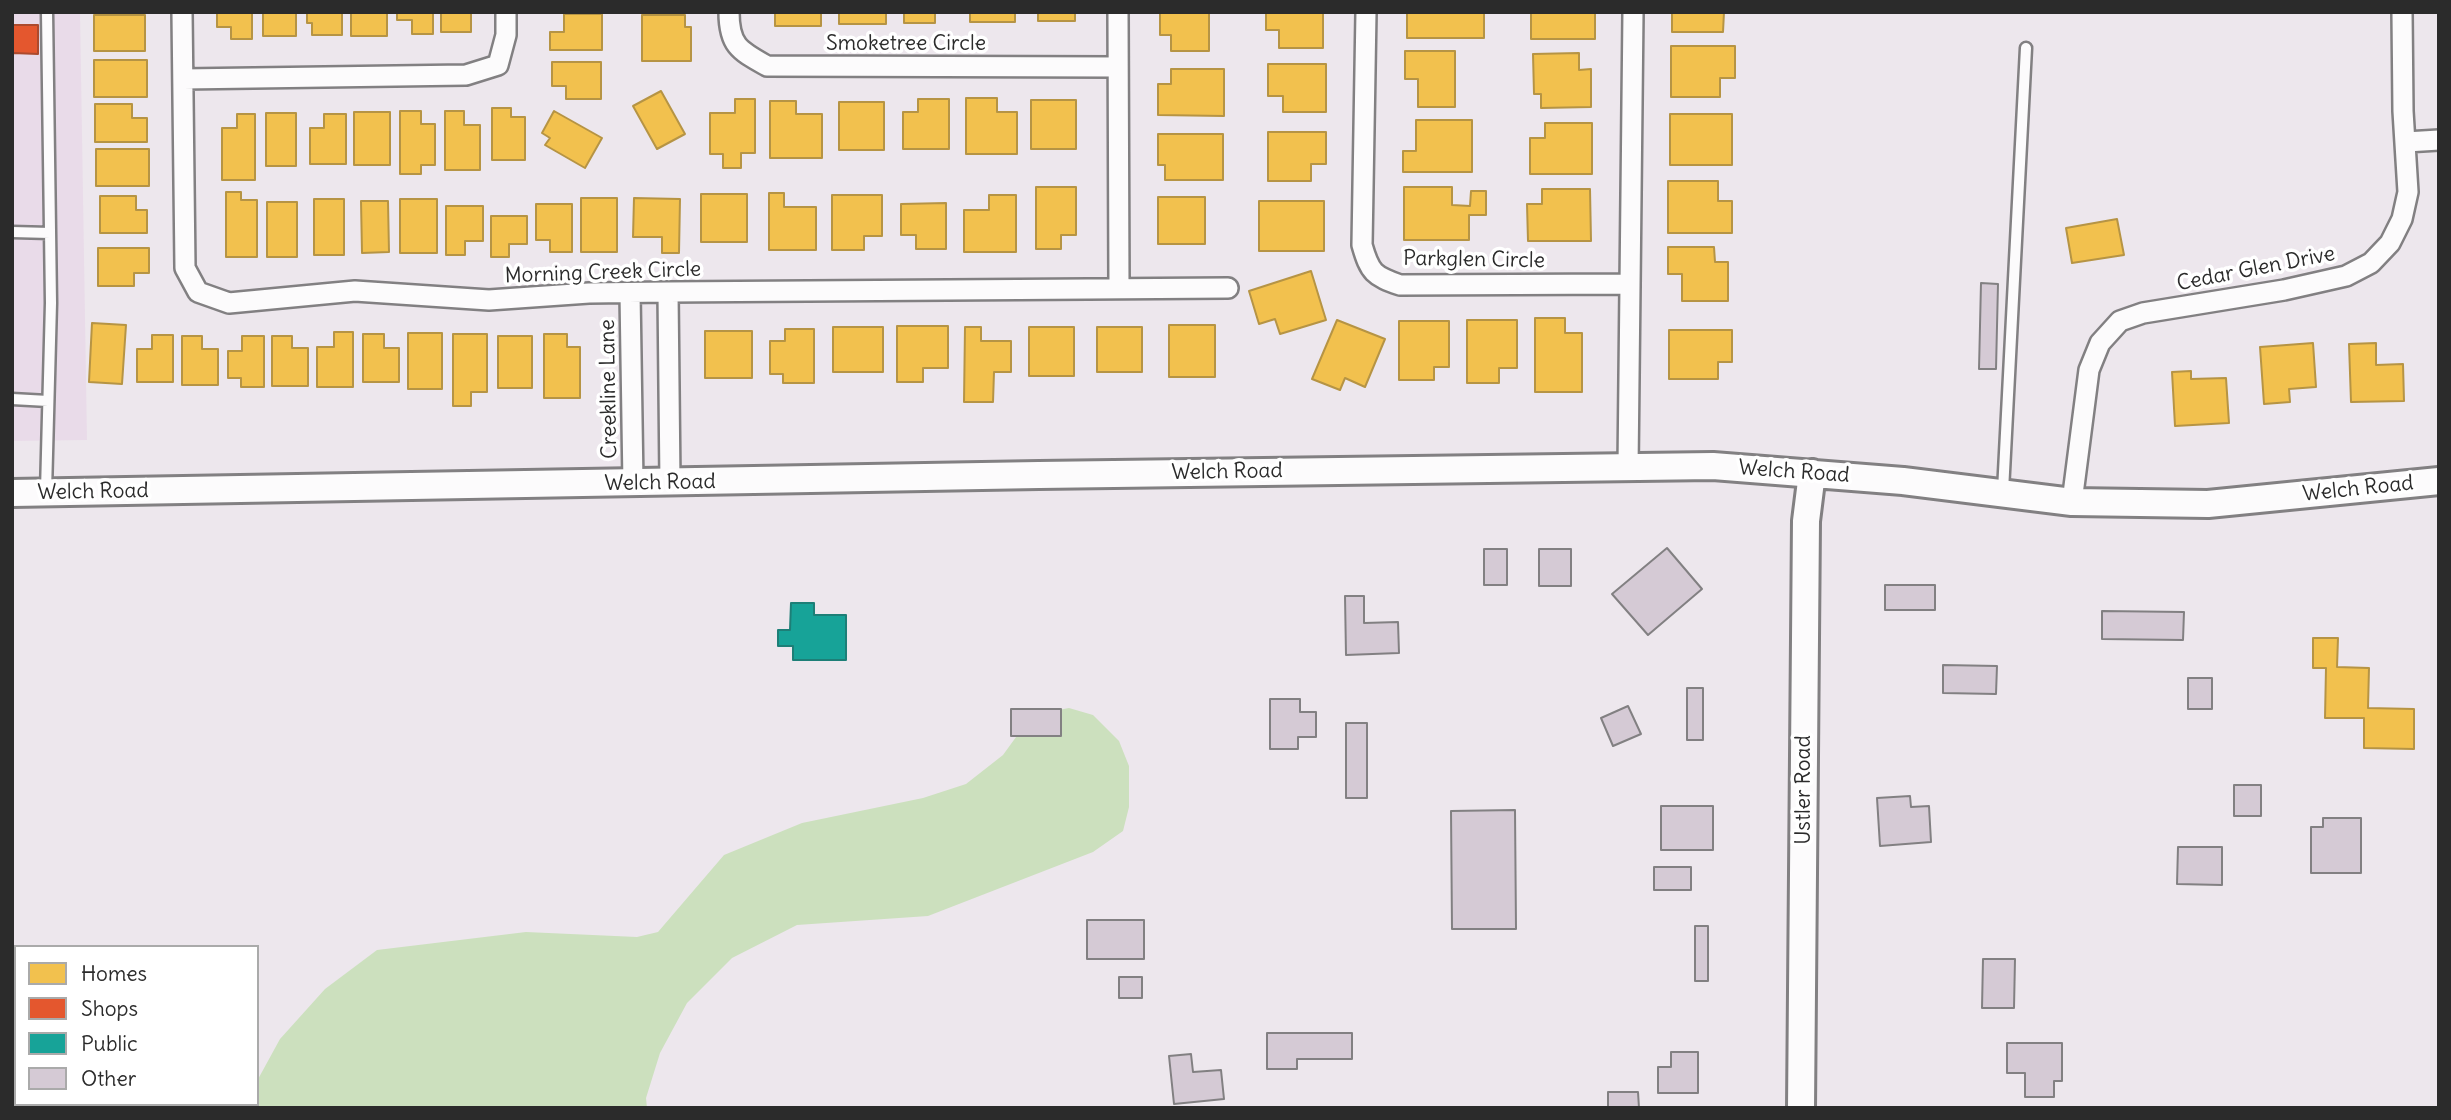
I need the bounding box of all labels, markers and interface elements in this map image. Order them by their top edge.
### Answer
street label: Smoketree Circle [826,31,986,57]
street label: Cedar Glen Drive [2175,241,2337,297]
street label: Parkglen Circle [1403,246,1545,274]
street label: Morning Creek Circle [504,257,702,289]
street label: Creekline Lane [595,319,623,459]
street label: Welch Road [1738,456,1850,488]
street label: Welch Road [1171,458,1283,486]
street label: Welch Road [604,469,716,497]
street label: Welch Road [2301,471,2415,507]
street label: Welch Road [37,478,149,506]
street label: Ustler Road [1791,735,1817,845]
legend [14,945,259,1106]
text: Homes [81,960,147,987]
text: Shops [81,995,138,1022]
text: Public [81,1030,138,1057]
text: Other [81,1065,136,1092]

